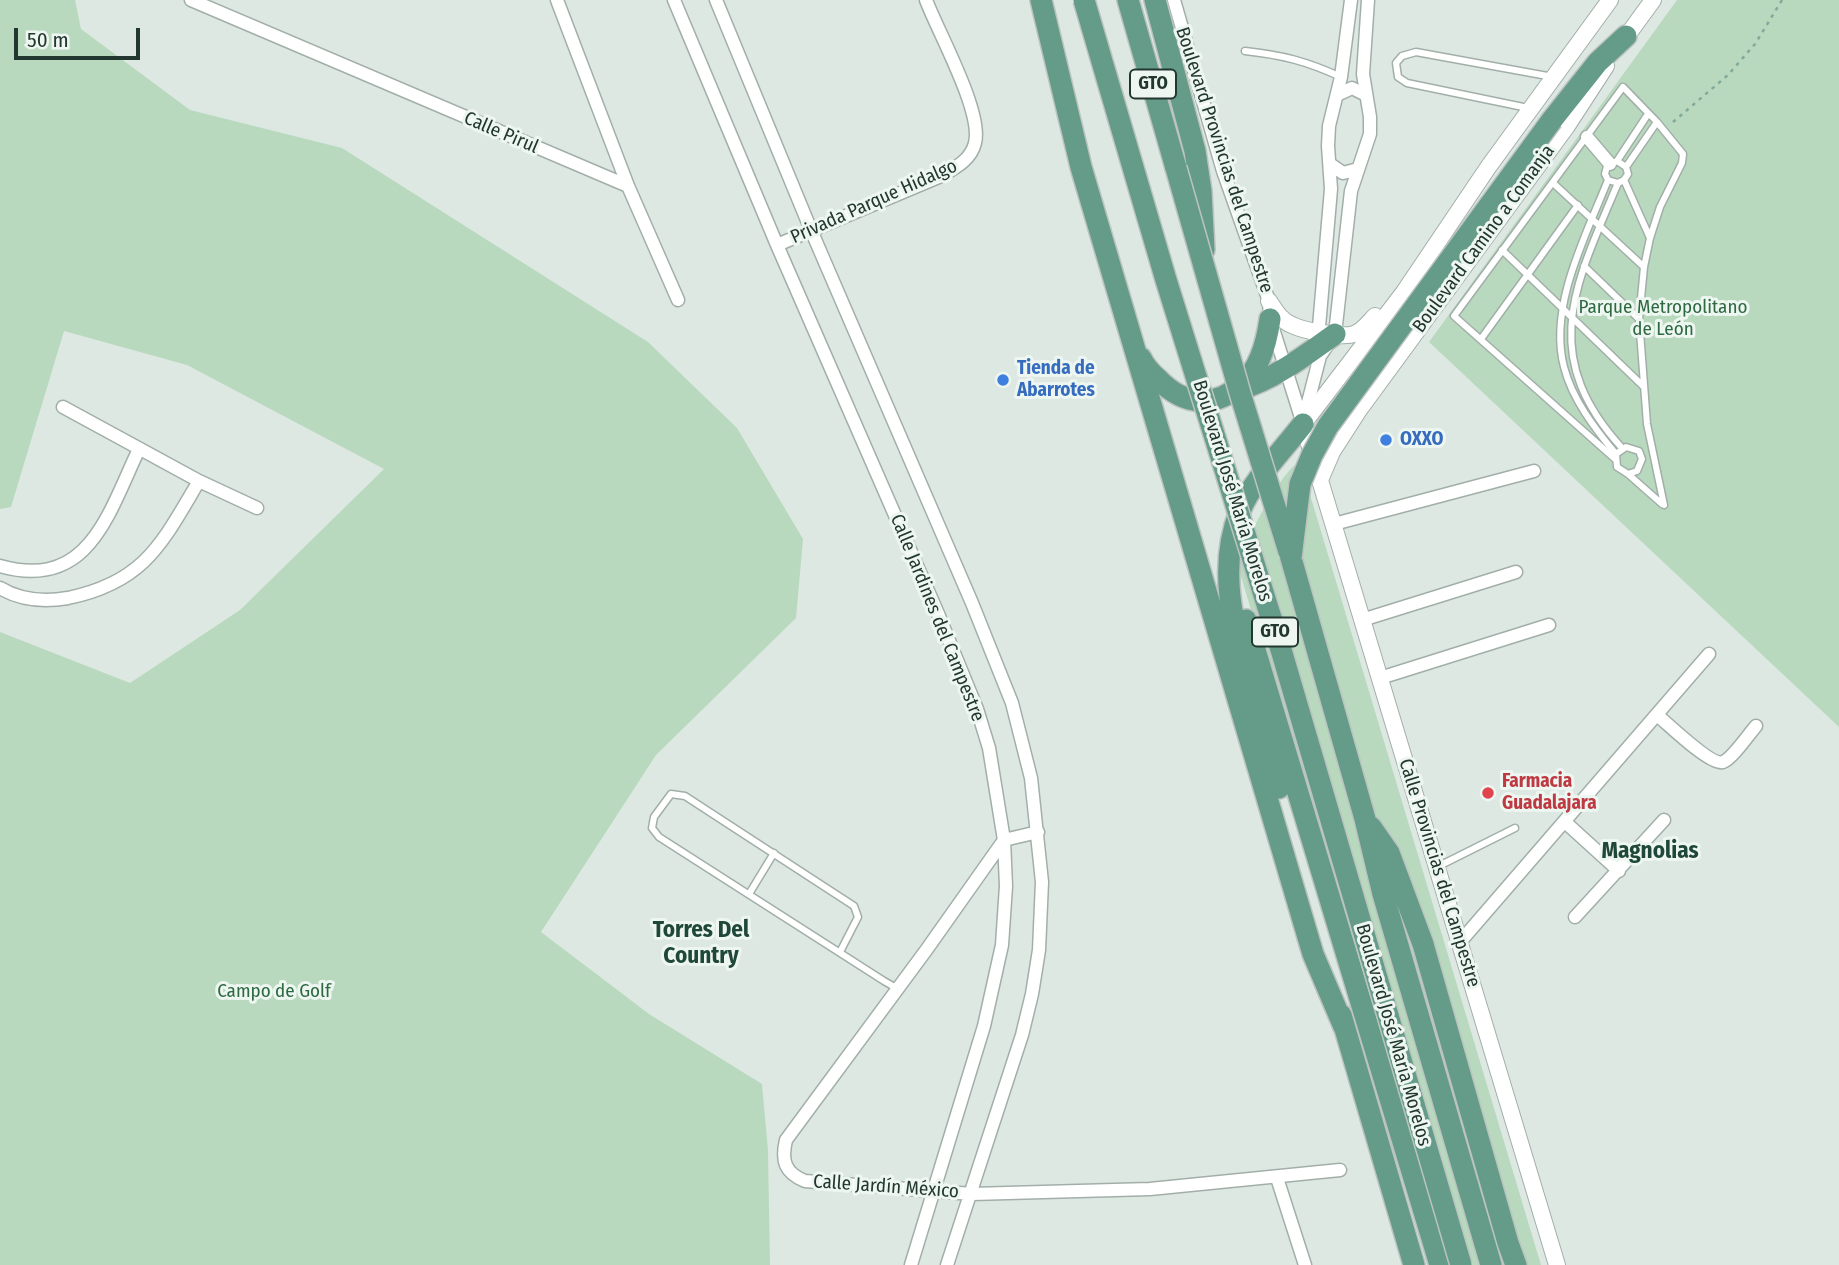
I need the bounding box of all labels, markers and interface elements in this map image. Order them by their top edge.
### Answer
scale bar [18,14,144,58]
street label: Boulevard Provincias del Campestre [1170,24,1278,296]
text: 50 m [27,27,69,53]
road number: GTO [1130,70,1176,98]
street label: Calle Pirul [460,107,542,159]
street label: Boulevard Camino a Comanja [1408,141,1560,337]
street label: Privada Parque Hidalgo [787,155,961,249]
park label: Parque Metropolitano de León [1579,297,1747,341]
place label: Tienda de Abarrotes [1017,358,1095,402]
marker: Tienda de Abarrotes [995,372,1011,388]
street label: Boulevard José María Morelos [1187,378,1277,604]
place label: OXXO [1400,429,1443,451]
marker: OXXO [1378,432,1394,448]
street label: Calle Jardines del Campestre [885,511,989,725]
road number: GTO [1252,618,1298,646]
street label: Calle Provincias del Campestre [1393,756,1485,990]
place label: Farmacia Guadalajara [1502,771,1597,815]
marker: Farmacia Guadalajara [1480,785,1496,801]
district label: Magnolias [1601,838,1699,866]
district label: Torres Del Country [653,917,749,971]
street label: Boulevard José María Morelos [1350,921,1436,1149]
park label: Campo de Golf [217,981,331,1003]
street label: Calle Jardín México [812,1171,960,1203]

